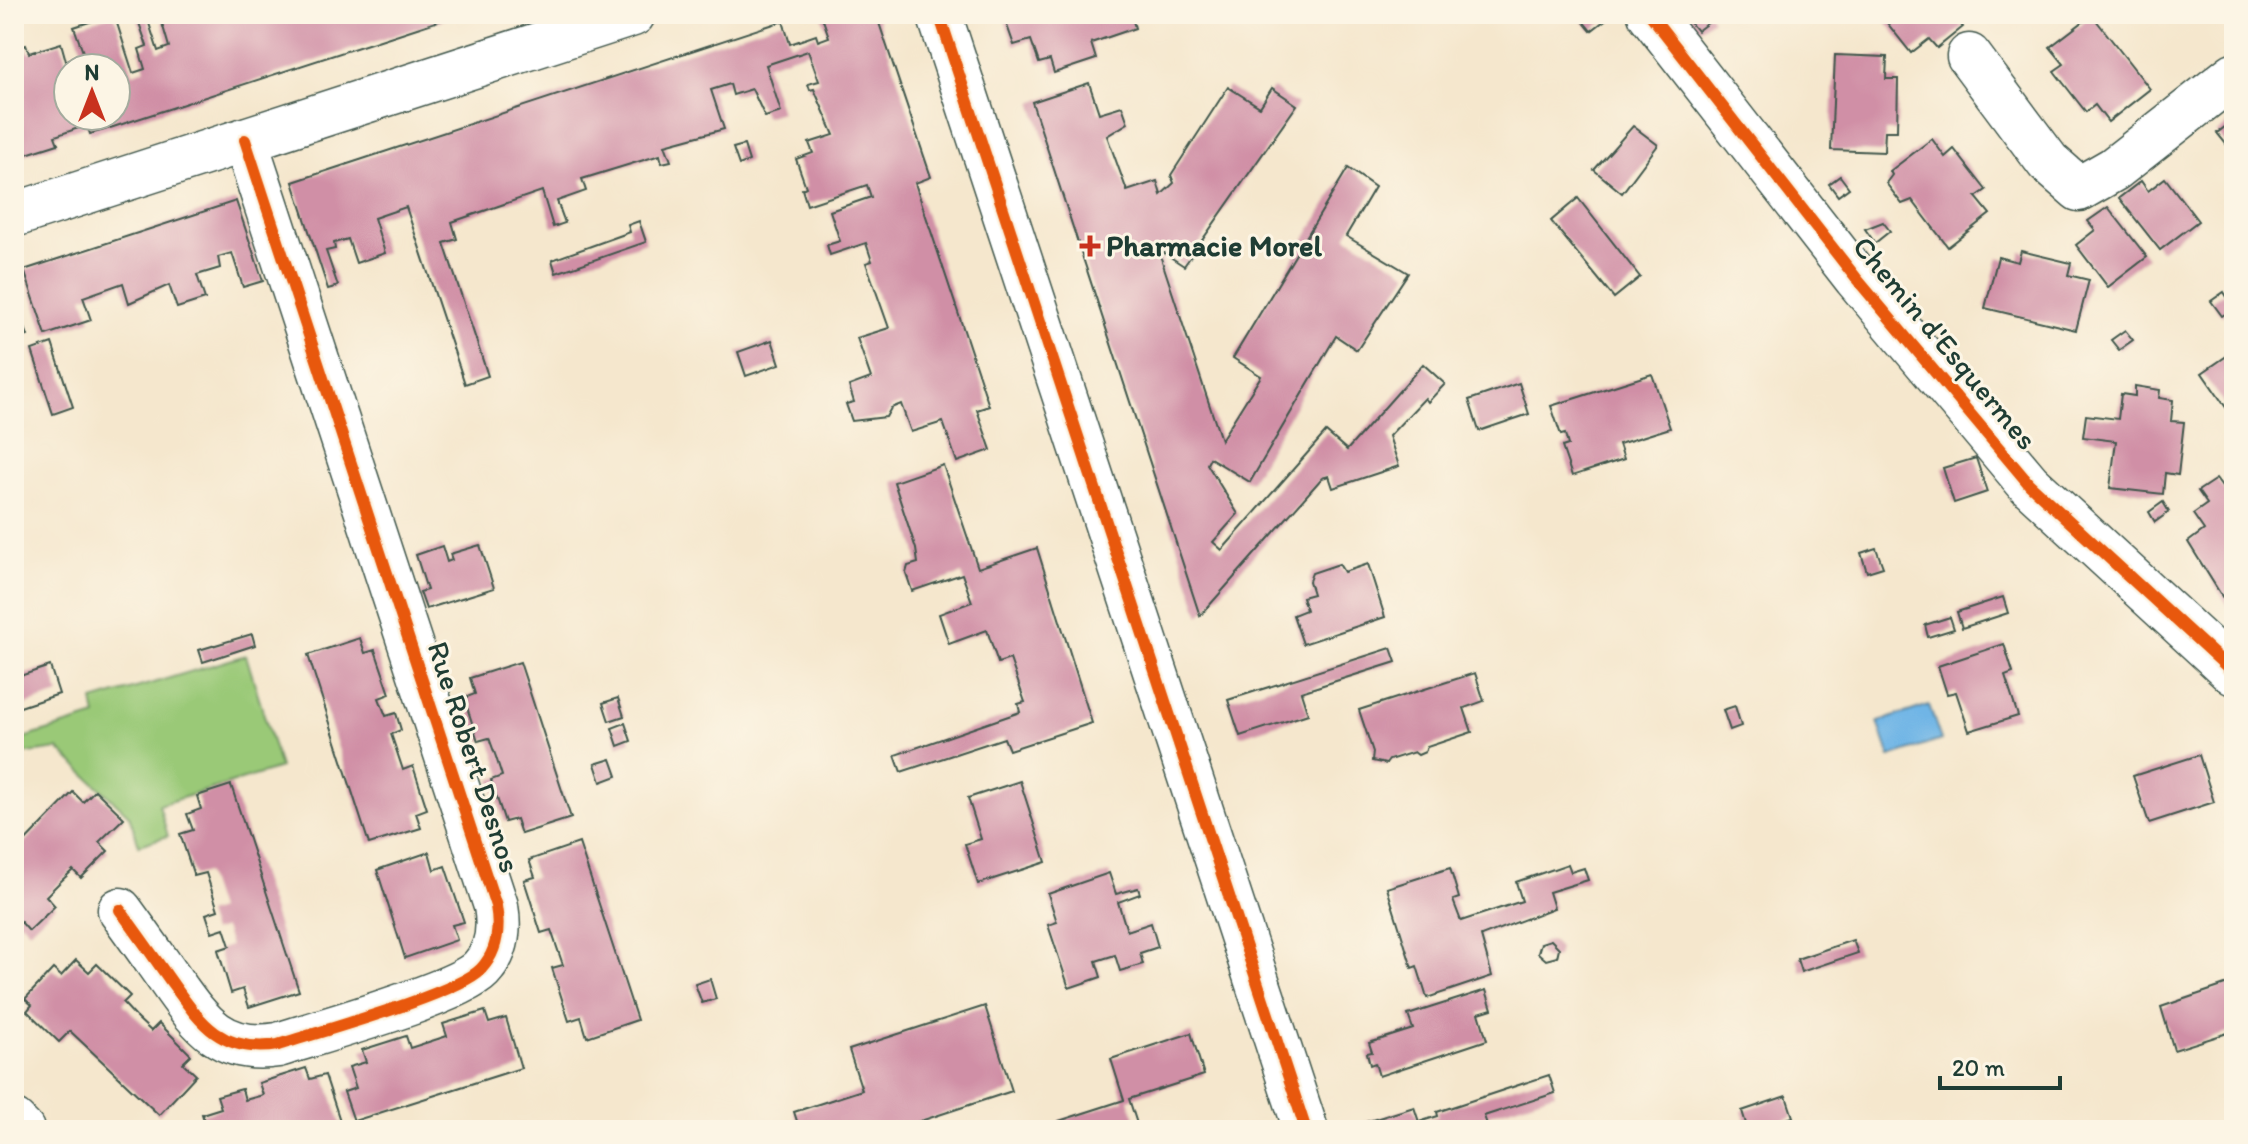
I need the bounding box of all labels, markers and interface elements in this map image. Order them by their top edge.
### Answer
north arrow [52,52,132,132]
text: N [85,59,99,86]
place label: Pharmacie Morel [1106,227,1323,264]
street label: Chemin d'Esquermes [1845,228,2046,457]
marker: Pharmacie Morel [1081,237,1099,255]
street label: Rue Robert Desnos [420,637,529,877]
scale bar [1940,1040,2060,1090]
text: 20 m [1952,1053,2005,1082]

